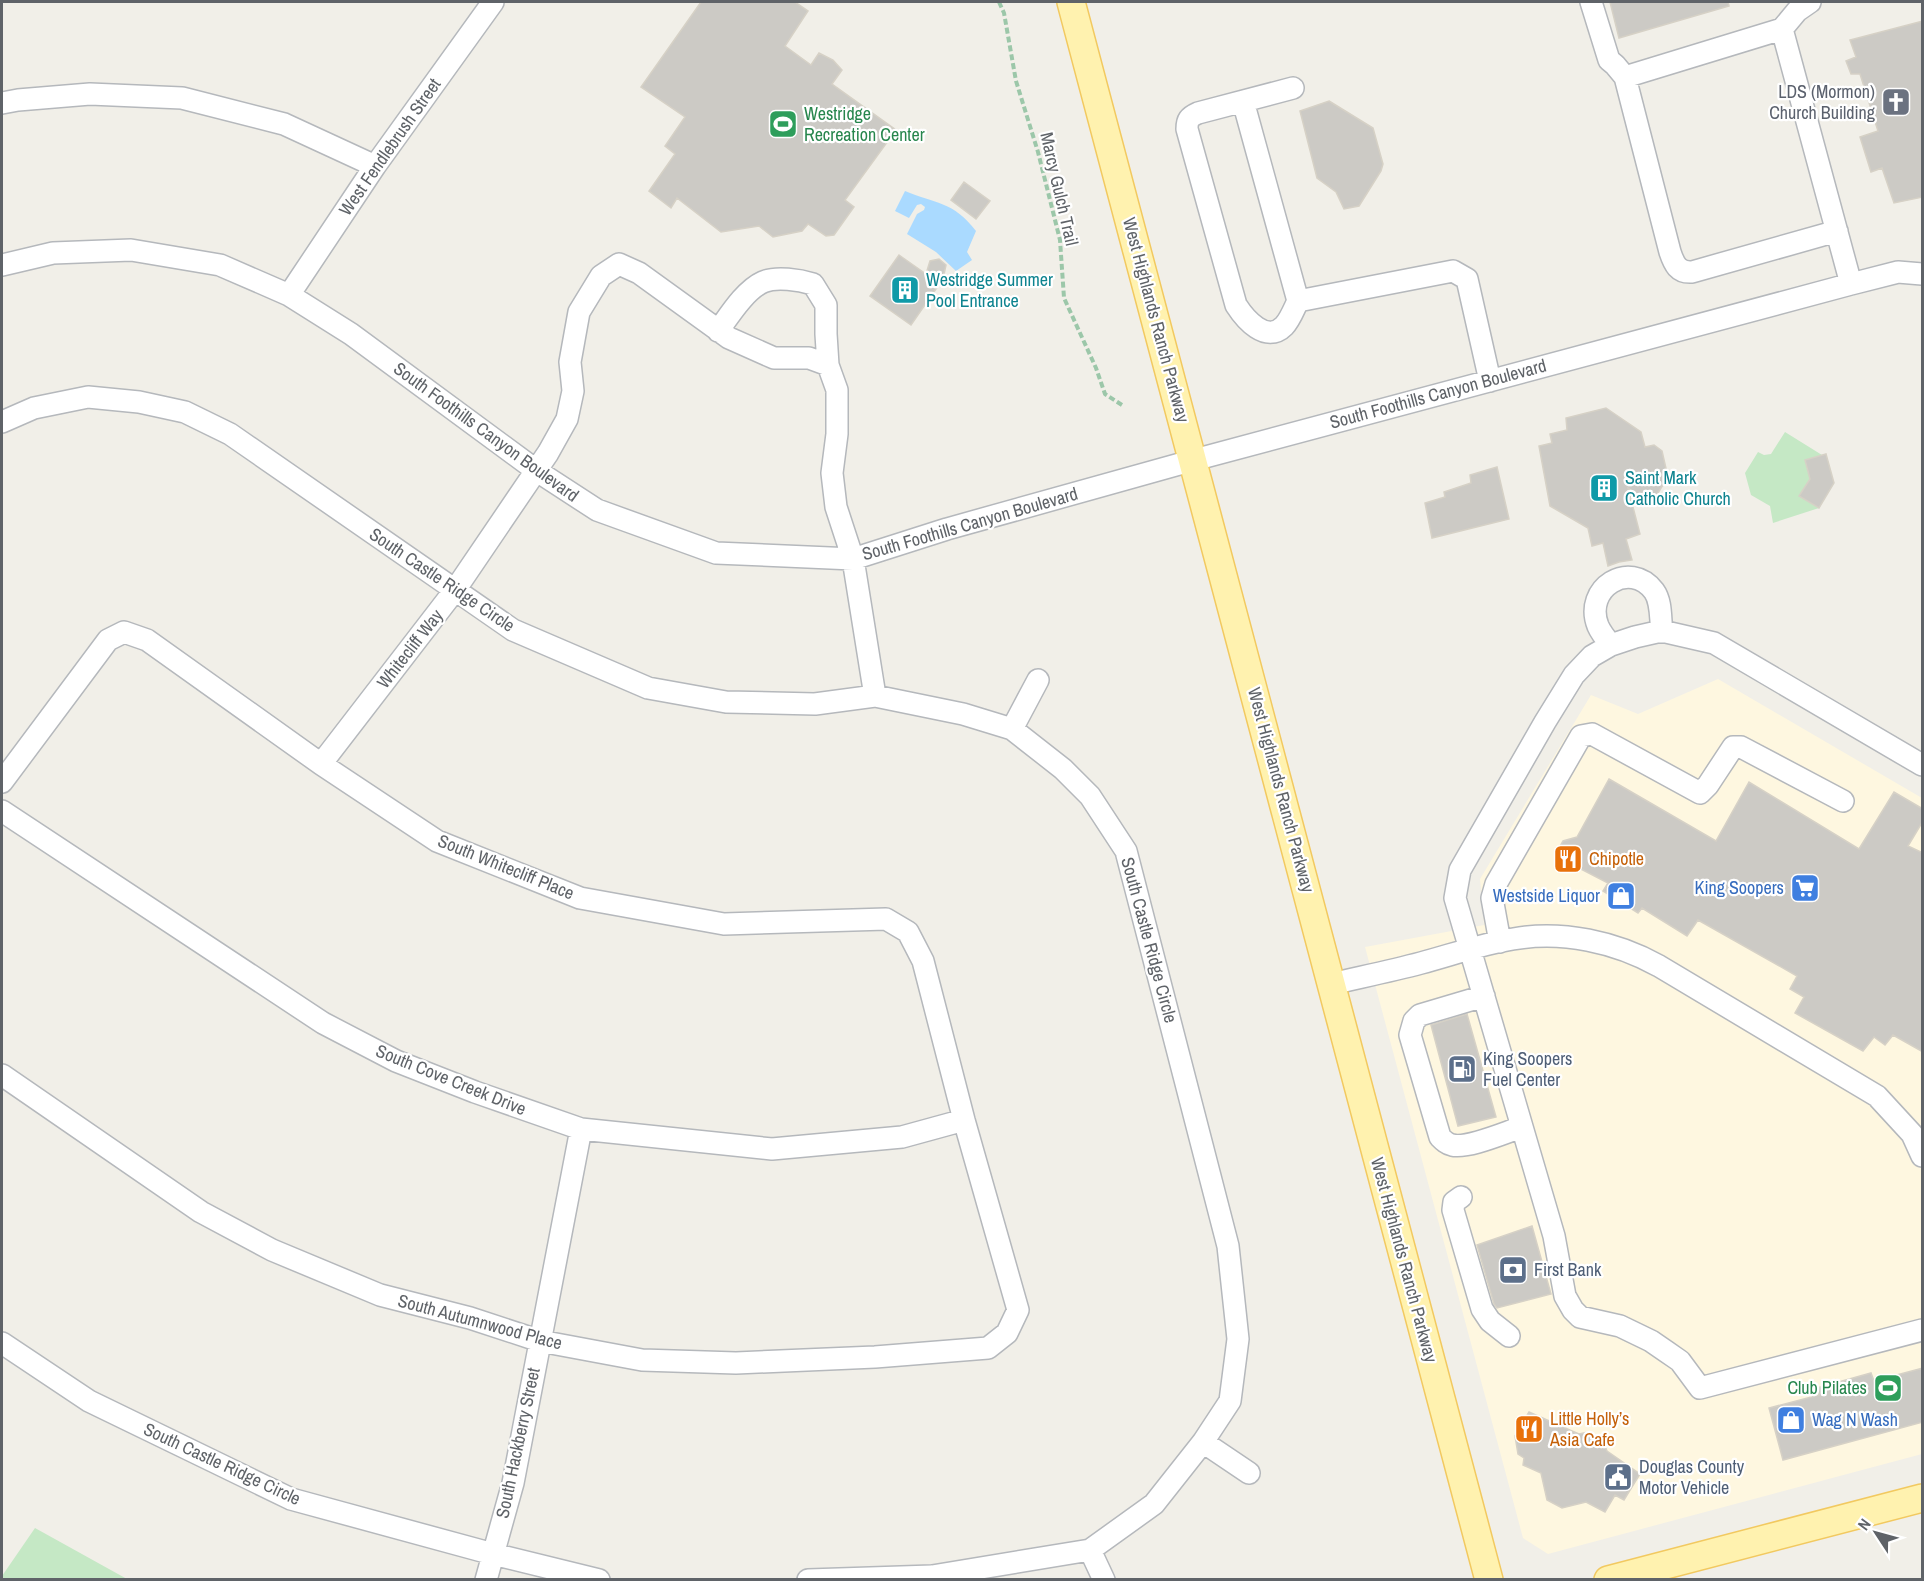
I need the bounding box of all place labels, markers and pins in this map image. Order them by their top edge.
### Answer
place label: LDS (Mormon) Church Building [1769,79,1876,125]
church icon: LDS (Mormon) Church Building [1880,86,1912,118]
place label: Westridge Recreation Center [804,101,925,147]
sports icon: Westridge Recreation Center [767,108,799,140]
place label: Westridge Summer Pool Entrance [926,267,1053,313]
building icon: Westridge Summer Pool Entrance [889,274,921,306]
place label: Saint Mark Catholic Church [1625,465,1731,511]
building icon: Saint Mark Catholic Church [1588,472,1620,504]
restaurant icon: Chipotle [1552,843,1584,875]
place label: Chipotle [1589,846,1644,871]
supermarket icon: King Soopers [1789,872,1821,904]
place label: King Soopers [1695,875,1784,900]
shop icon: Westside Liquor [1605,880,1637,912]
place label: Westside Liquor [1493,883,1600,908]
place label: King Soopers Fuel Center [1483,1046,1572,1092]
fuel station icon: King Soopers Fuel Center [1446,1053,1478,1085]
bank icon: First Bank [1497,1254,1529,1286]
place label: First Bank [1534,1257,1602,1282]
sports icon: Club Pilates [1872,1372,1904,1404]
place label: Club Pilates [1787,1375,1867,1400]
shop icon: Wag N Wash [1775,1404,1807,1436]
place label: Little Holly’s Asia Cafe [1549,1406,1629,1452]
place label: Wag N Wash [1812,1407,1898,1432]
restaurant icon: Little Holly’s Asia Cafe [1513,1413,1545,1445]
place label: Douglas County Motor Vehicle [1639,1454,1745,1500]
public building icon: Douglas County Motor Vehicle [1602,1461,1634,1493]

